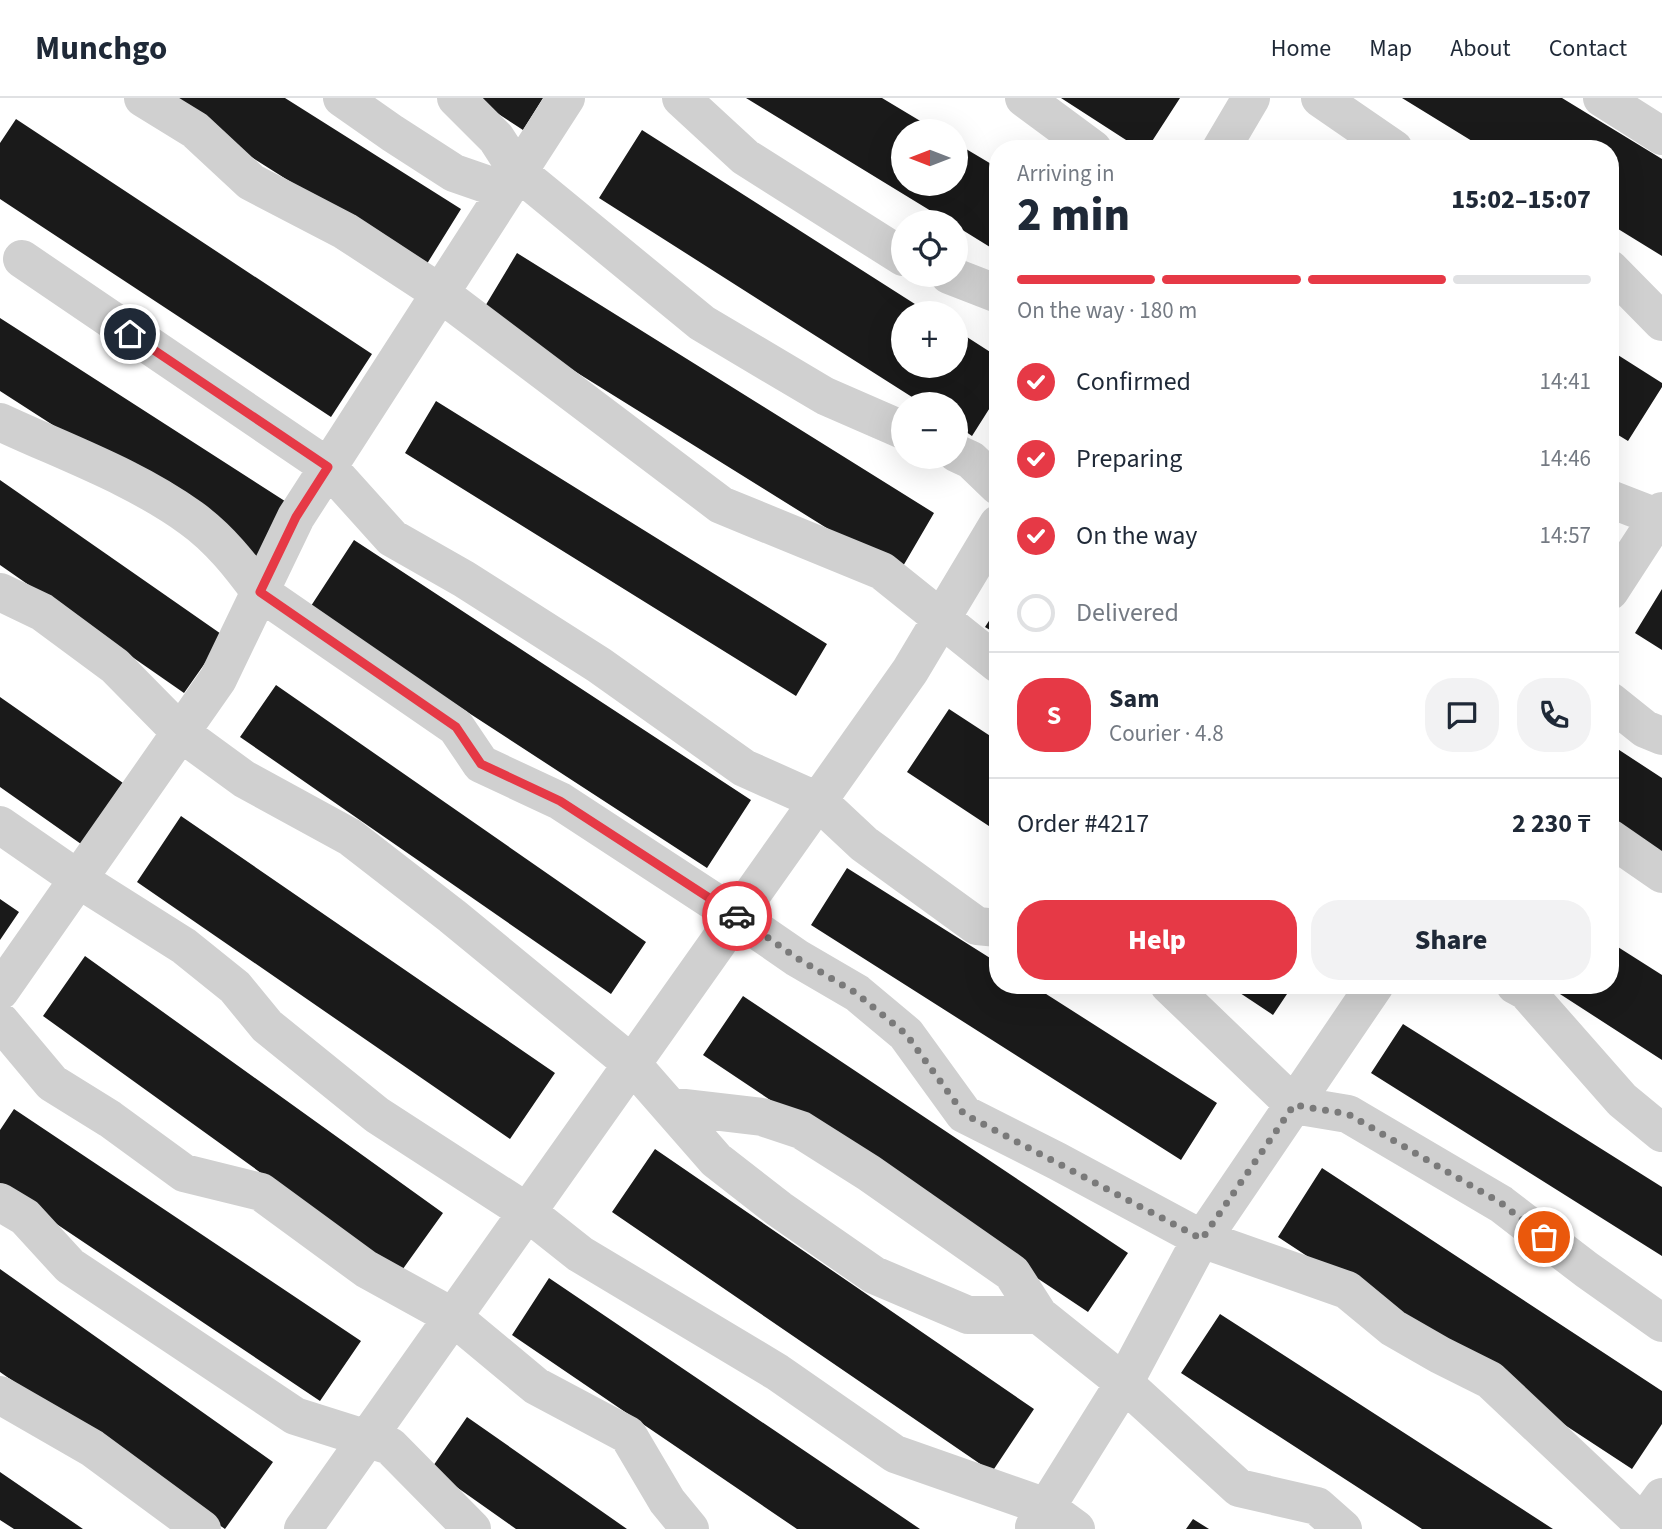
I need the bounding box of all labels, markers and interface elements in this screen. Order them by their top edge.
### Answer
text: Munchgo [35,25,167,72]
text: Home [1271,31,1331,66]
text: Map [1369,31,1412,66]
text: About [1450,31,1511,66]
text: Contact [1549,31,1627,66]
north arrow [891,119,968,196]
map controls [891,119,968,469]
text: Arriving in [1017,157,1115,190]
text: 15:02–15:07 [1451,181,1591,218]
text: 2 min [1017,183,1130,248]
button: locate [891,210,968,287]
text: On the way · 180 m [1017,294,1197,327]
button: + [891,301,968,378]
pin [100,304,160,364]
icon: home [111,315,149,353]
icon: check [1017,363,1055,401]
text: Confirmed [1076,363,1191,400]
text: 14:41 [1540,365,1591,398]
button: − [891,392,968,469]
icon: check [1017,440,1055,478]
text: Preparing [1076,440,1182,477]
text: 14:46 [1540,442,1591,475]
icon: check [1017,517,1055,555]
text: On the way [1076,517,1197,554]
text: 14:57 [1540,519,1591,552]
text: Delivered [1076,594,1179,631]
button: chat [1425,678,1499,752]
button: phone [1517,678,1591,752]
text: Sam [1109,680,1159,717]
text: S [1047,697,1061,734]
text: Courier · 4.8 [1109,717,1224,750]
text: Order #4217 [1017,805,1149,842]
text: 2 230 ₸ [1512,805,1591,842]
courier [702,881,772,951]
icon: car [718,897,756,935]
button: Help [1017,900,1297,980]
button: Share [1311,900,1591,980]
pin [1514,1207,1574,1267]
icon: bag [1525,1218,1563,1256]

